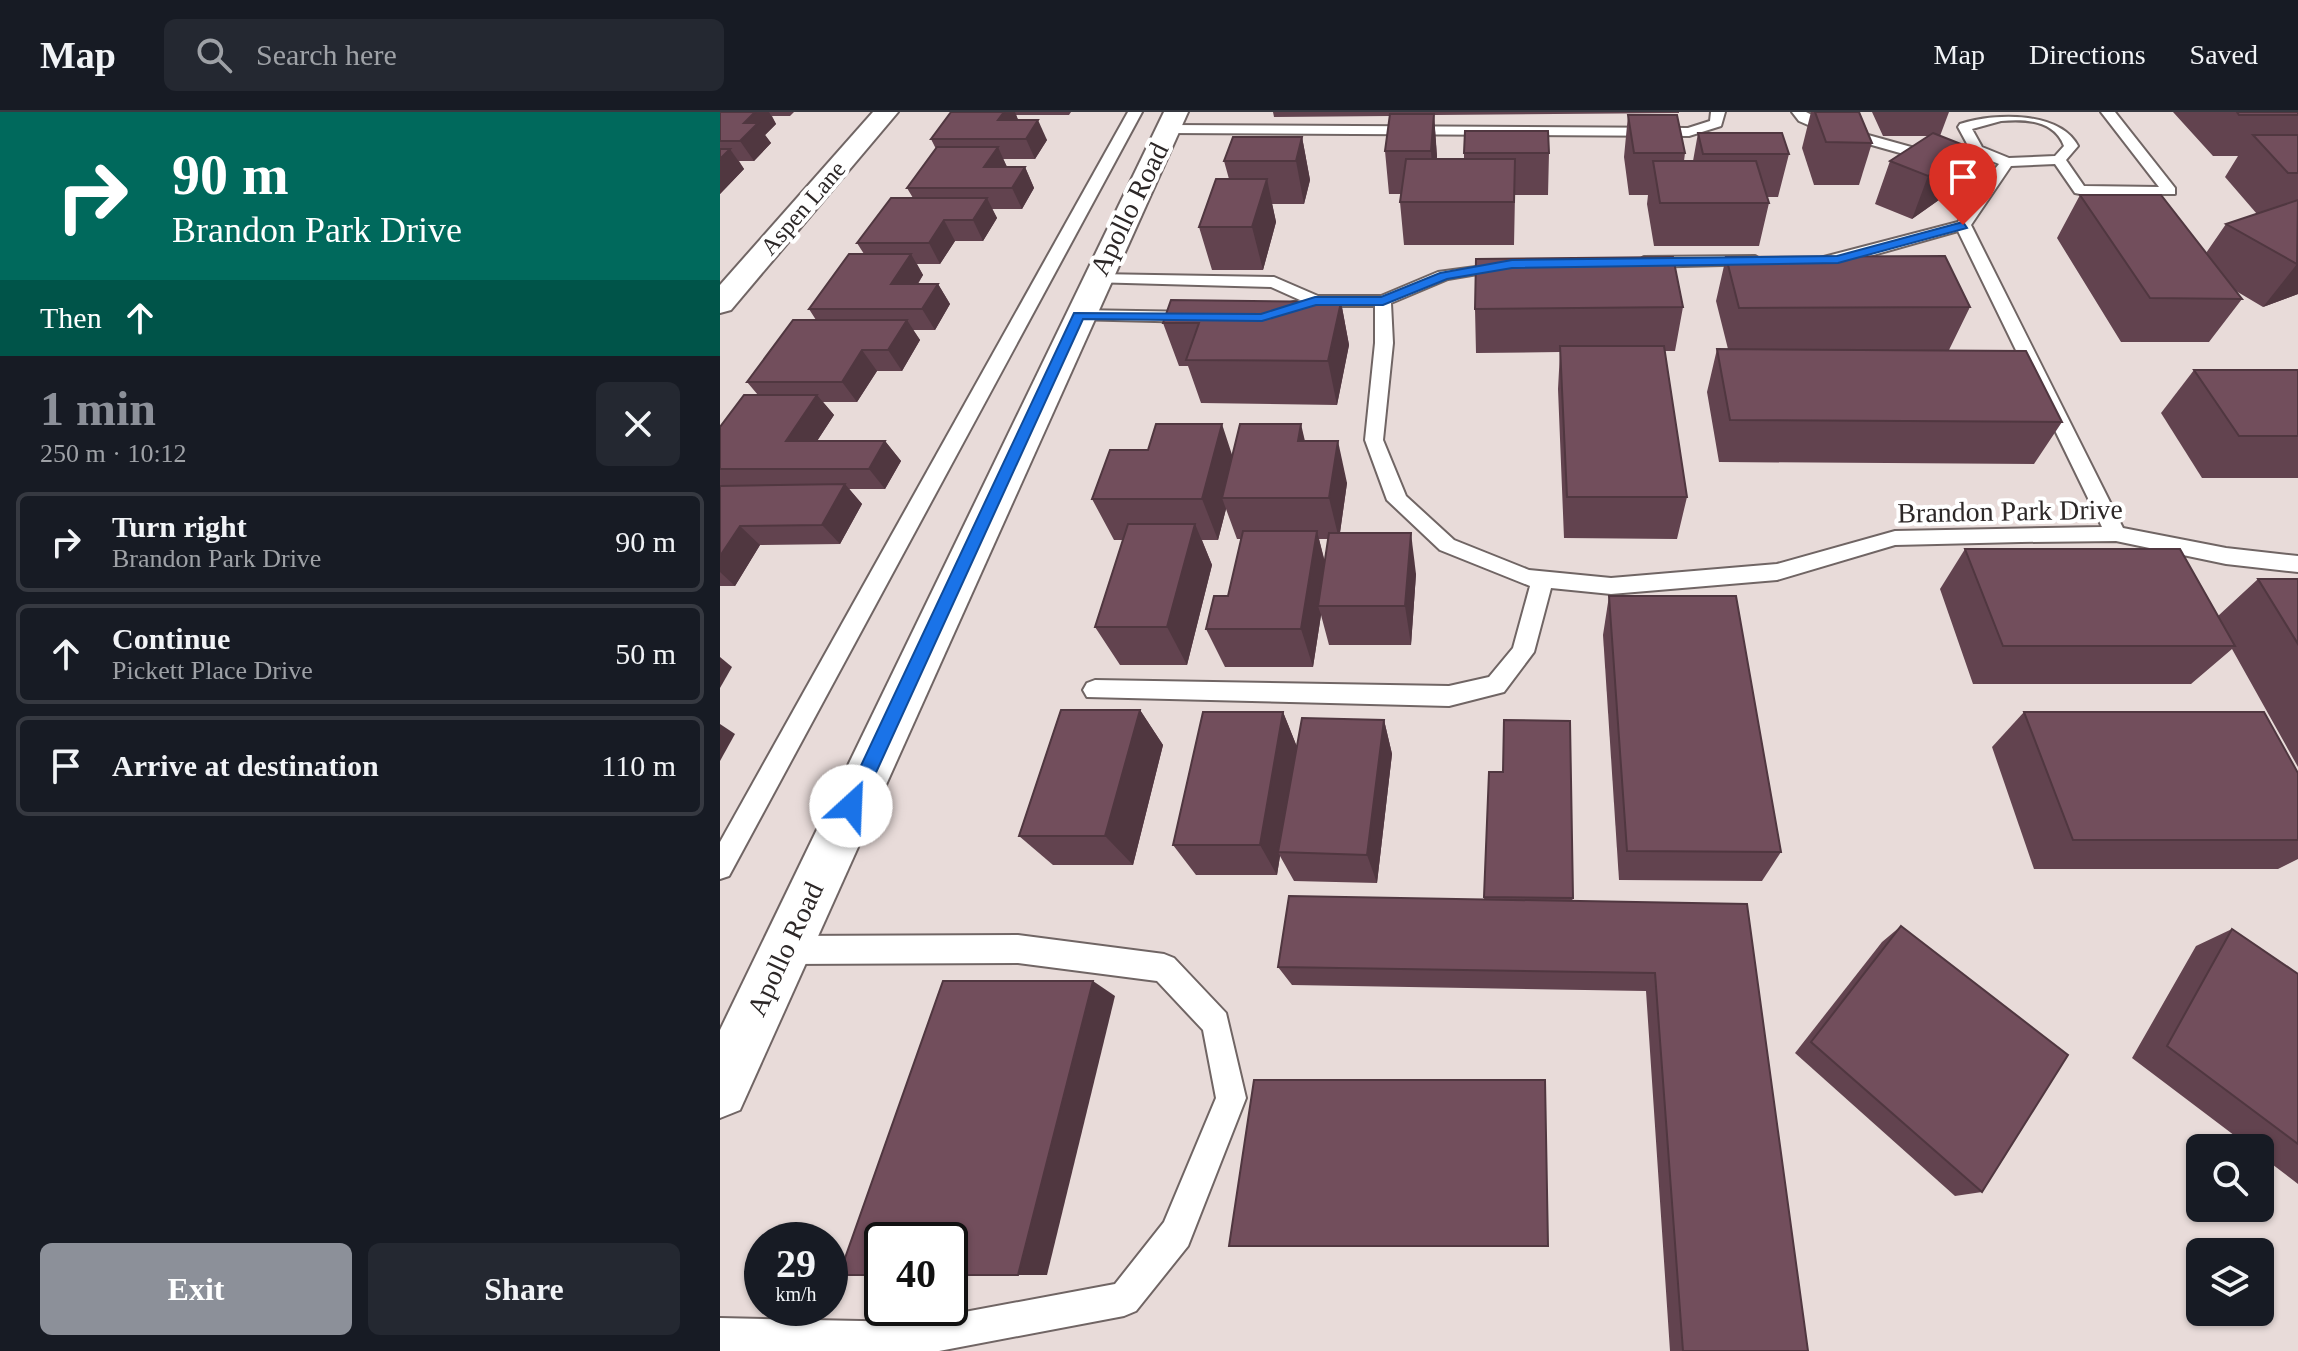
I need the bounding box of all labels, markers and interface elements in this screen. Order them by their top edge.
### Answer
search box [164,19,724,91]
icon: search [192,33,236,77]
text: Map [40,34,116,76]
text: Search here [256,38,397,71]
text: Map [1934,39,1985,70]
text: Directions [2029,39,2146,70]
text: Saved [2190,39,2258,70]
street label: Apollo Road [1084,138,1174,280]
pin [1929,143,1997,225]
icon: right [40,144,144,248]
text: 90 m [172,144,289,206]
icon: arrive [1941,155,1985,199]
street label: Aspen Lane [755,156,851,260]
text: Brandon Park Drive [172,210,462,250]
icon: ahead [118,296,162,340]
text: Then [40,301,102,334]
text: 1 min [40,382,156,435]
button: close [596,382,680,466]
text: 250 m · 10:12 [40,439,187,468]
street label: Brandon Park Drive [1897,494,2123,528]
text: Turn right [112,510,247,543]
icon: right [44,520,88,564]
text: 90 m [615,525,676,558]
text: Brandon Park Drive [112,544,321,573]
text: Continue [112,622,230,655]
icon: ahead [44,632,88,676]
text: 50 m [615,637,676,670]
text: Pickett Place Drive [112,656,313,685]
icon: arrive [44,744,88,788]
text: Arrive at destination [112,749,379,782]
text: 110 m [601,749,676,782]
position arrow [809,764,893,848]
street label: Apollo Road [741,877,829,1021]
map controls [2186,1134,2274,1326]
button: search [2186,1134,2274,1222]
speed limit sign: 40 [864,1222,968,1326]
button: layers [2186,1238,2274,1326]
text: 29 [776,1241,816,1286]
button: Exit [40,1243,352,1335]
button: Share [368,1243,680,1335]
text: km/h [775,1283,817,1305]

